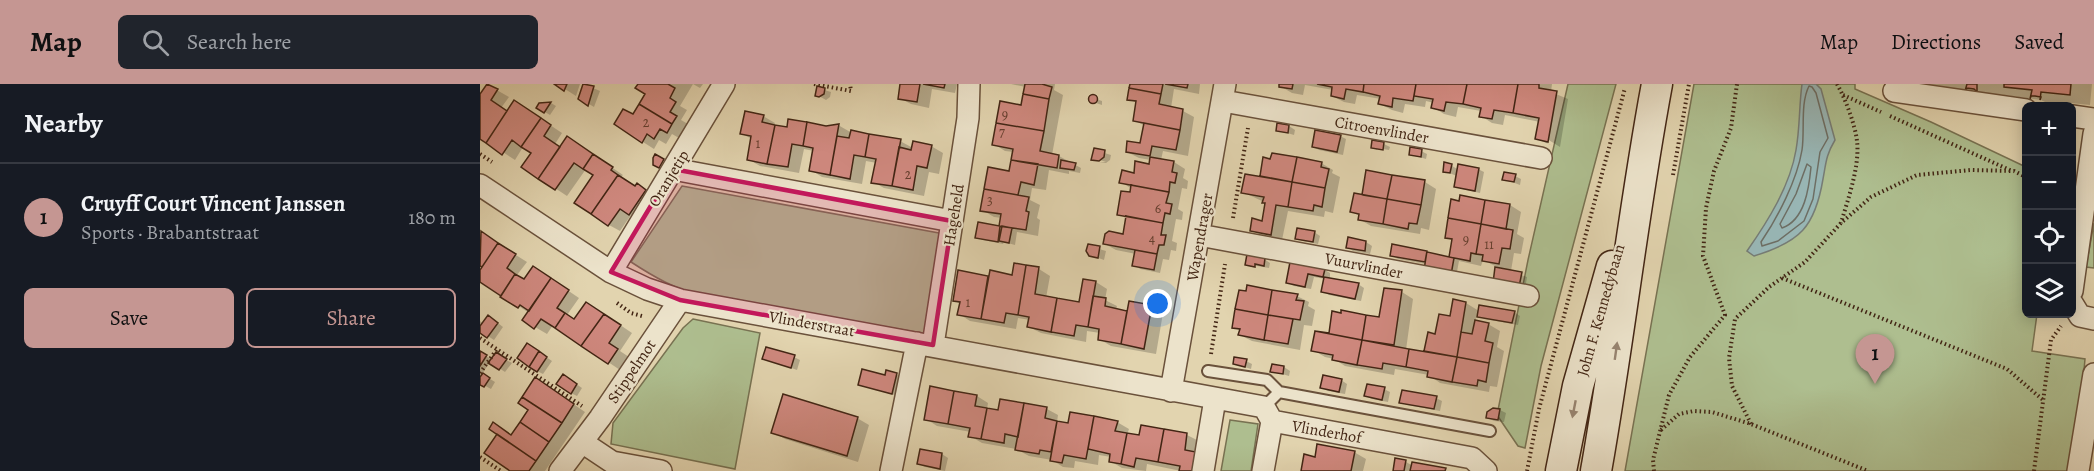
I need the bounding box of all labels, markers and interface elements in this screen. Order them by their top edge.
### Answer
search box [118,15,538,69]
text: Map [30,23,82,61]
icon: search [139,26,172,59]
text: Search here [187,27,291,57]
text: Map [1820,28,1858,56]
text: Directions [1891,28,1981,56]
text: Saved [2014,28,2064,56]
map controls [2022,102,2076,318]
button: + [2022,102,2076,156]
house number: 9 [1002,105,1008,124]
text: Nearby [24,106,103,141]
street label: Citroenvlinder [1333,111,1431,149]
house number: 2 [643,113,650,132]
house number: 7 [999,123,1005,142]
house number: 1 [756,134,761,153]
street label: Oranjetip [643,146,694,211]
button: − [2022,156,2076,210]
house number: 2 [905,165,912,184]
street label: Hageheld [938,182,970,248]
text: Cruyff Court Vincent Janssen [81,189,345,219]
house number: 3 [987,191,993,210]
street label: Wapendrager [1181,192,1219,284]
house number: 6 [1155,199,1161,218]
text: 1 [40,204,47,231]
text: 180 m [408,204,456,231]
button: locate [2022,210,2076,264]
text: Sports · Brabantstraat [81,219,259,246]
house number: 4 [1149,229,1155,248]
house number: 9 [1463,230,1469,249]
house number: 11 [1484,235,1494,254]
street label: John F. Kennedybaan [1572,241,1630,379]
street label: Vuurvlinder [1322,247,1405,284]
button: layers [2022,264,2076,318]
button: Save [24,288,234,348]
button: Share [246,288,456,348]
your location [1143,289,1172,318]
house number: 1 [966,293,971,312]
street label: Vlinderstraat [766,305,856,342]
pin: 1 [1856,334,1894,384]
street label: Stippelmot [602,335,661,408]
one-way arrow [1611,342,1620,361]
one-way arrow [1569,400,1578,419]
street label: Vlinderhof [1289,415,1366,449]

